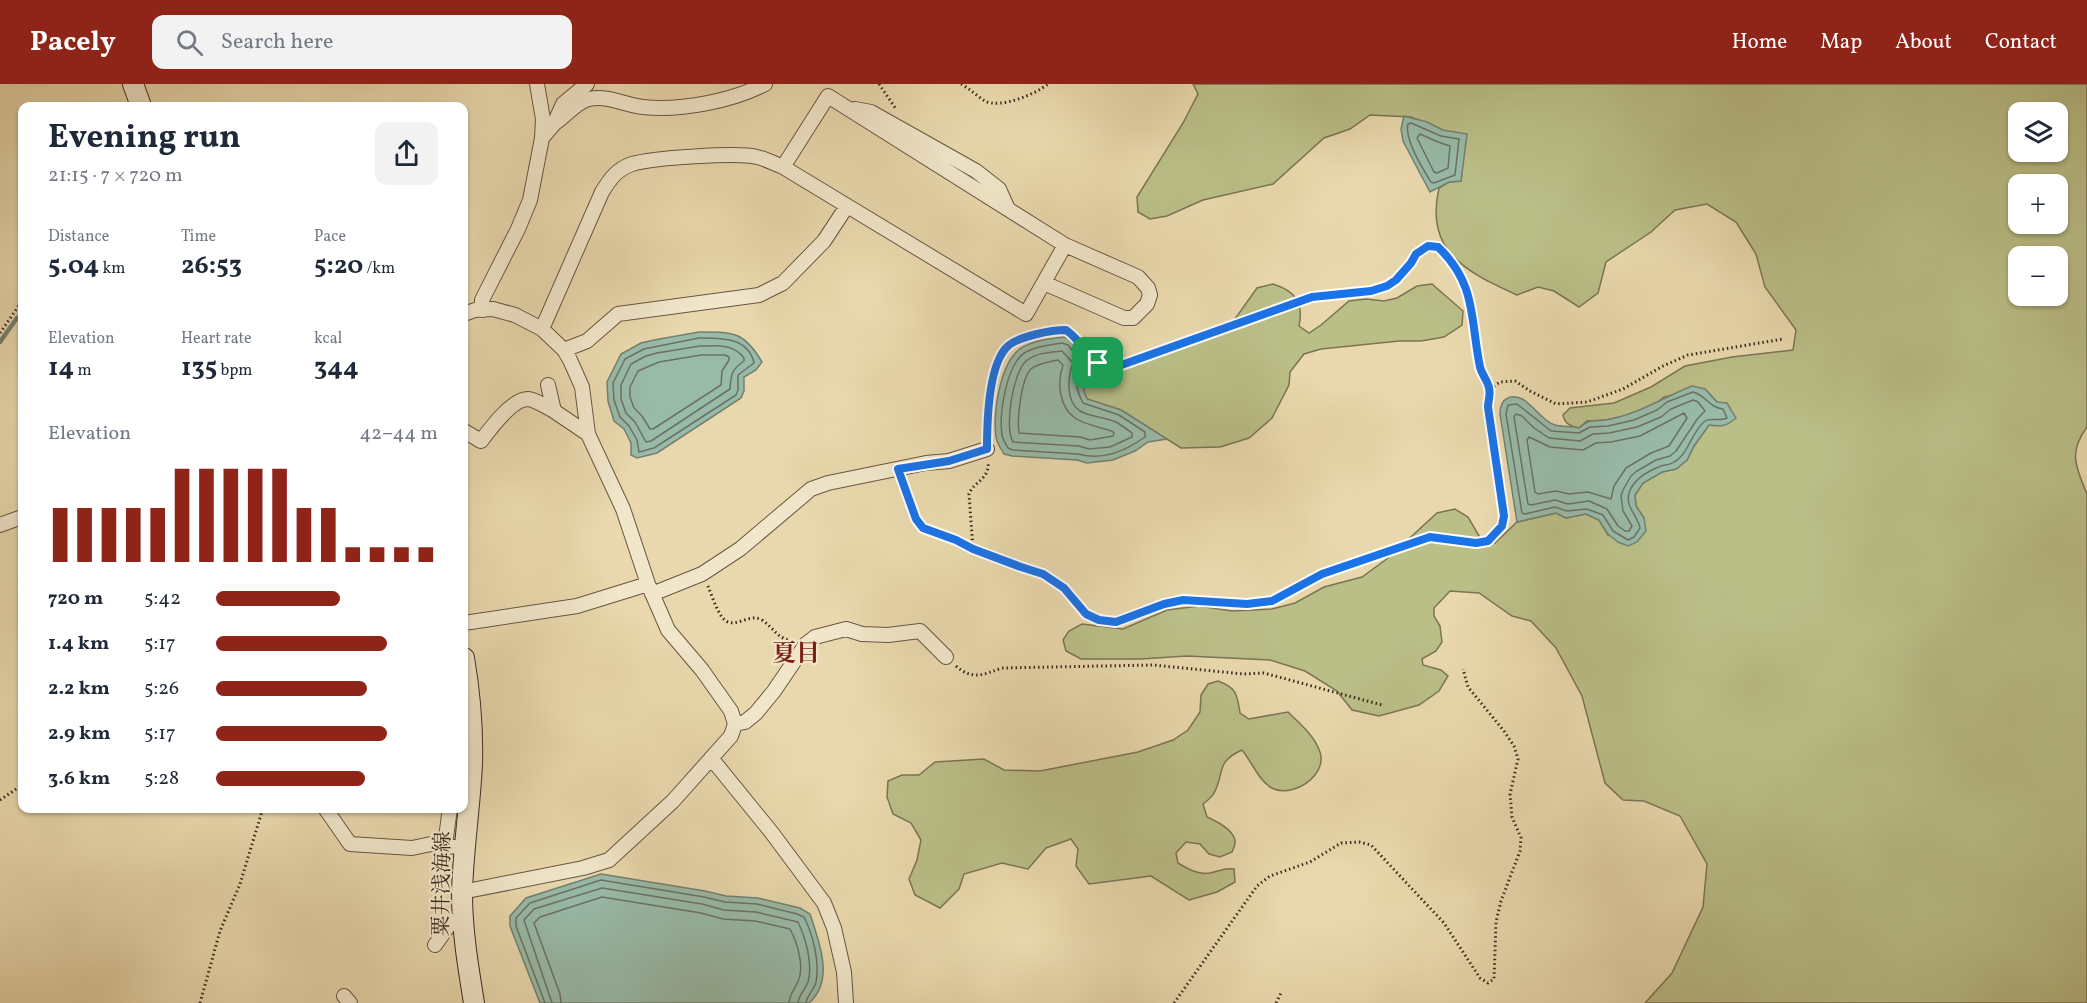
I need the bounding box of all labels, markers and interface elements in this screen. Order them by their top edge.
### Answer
search box [152,15,572,69]
text: Pacely [30,23,116,62]
icon: search [173,26,206,59]
text: Search here [221,27,334,58]
text: Home [1732,28,1787,57]
text: Map [1820,28,1862,57]
text: About [1895,28,1952,57]
text: Contact [1985,28,2057,57]
map controls [2008,102,2068,306]
button: layers [2008,102,2068,162]
text: Evening run [48,116,241,162]
button: share [375,122,438,185]
text: 21:15 · 7 × 720 m [48,162,183,190]
button: + [2008,174,2068,234]
text: Distance [48,226,109,248]
text: Time [181,226,216,248]
text: Pace [314,226,346,248]
button: − [2008,246,2068,306]
text: 5.04 [48,248,99,284]
text: 26:53 [181,248,242,284]
text: 5:20 [314,248,363,284]
text: km [99,258,125,280]
text: /km [363,258,395,280]
text: Elevation [48,328,115,350]
text: Heart rate [181,328,252,350]
text: kcal [314,328,342,350]
pin [1072,337,1123,388]
icon: arrive [1081,346,1114,379]
text: 14 [48,350,74,386]
text: 135 [181,350,217,386]
text: 344 [314,350,359,386]
text: m [74,360,92,382]
text: bpm [217,360,253,382]
text: Elevation [48,420,131,448]
text: 42–44 m [359,420,438,448]
text: 720 m [48,585,103,613]
text: 5:42 [144,585,181,613]
text: 1.4 km [48,630,109,658]
text: 5:17 [144,630,176,658]
district label: 夏目 [772,638,820,672]
text: 2.2 km [48,675,110,703]
text: 5:26 [144,675,179,703]
text: 2.9 km [48,720,111,748]
text: 5:17 [144,720,176,748]
text: 3.6 km [48,765,110,793]
text: 5:28 [144,765,179,793]
street label: 粟井浅海線 [428,831,458,937]

